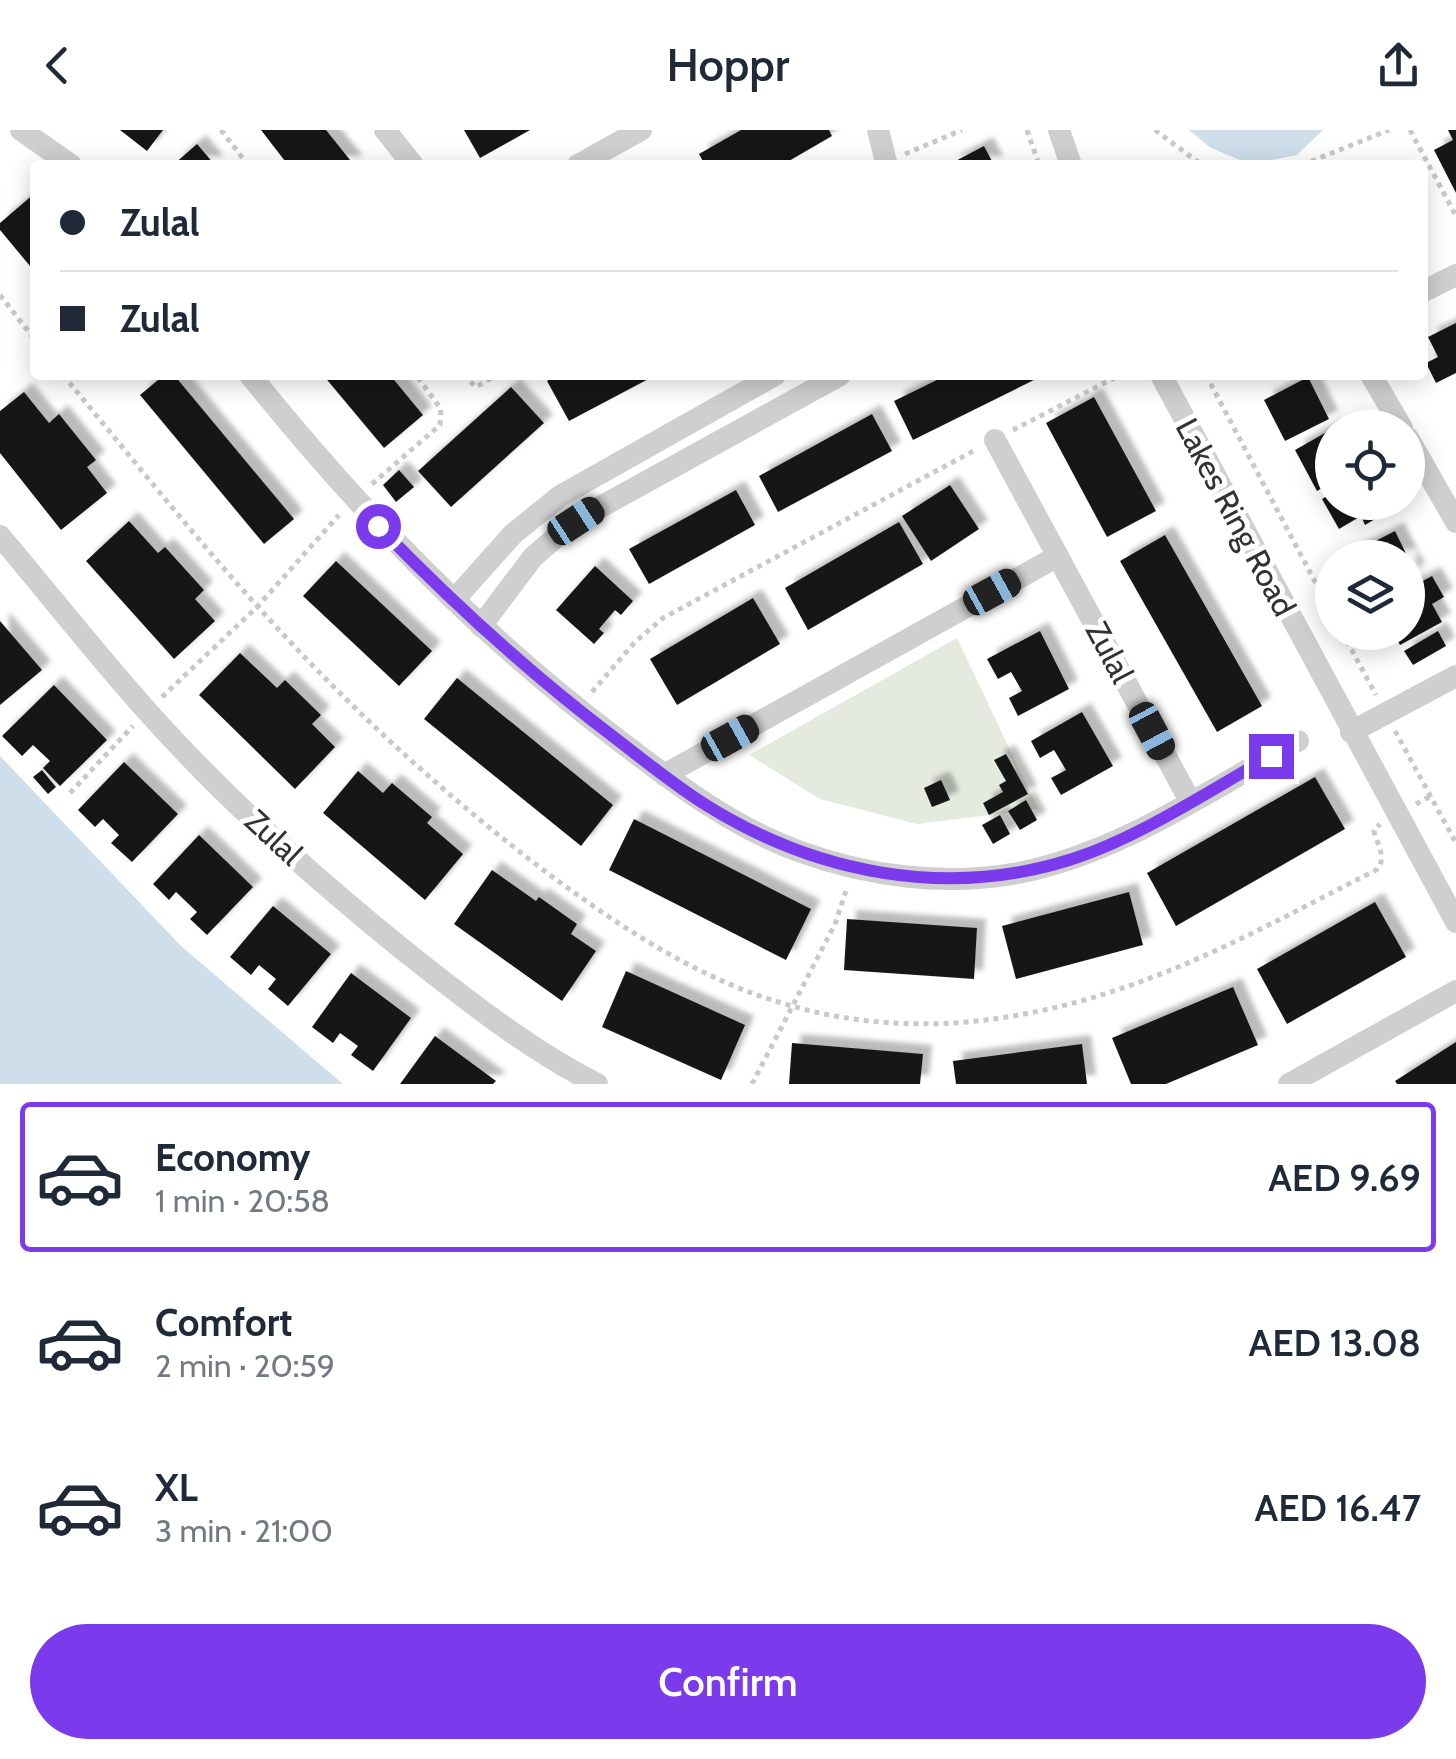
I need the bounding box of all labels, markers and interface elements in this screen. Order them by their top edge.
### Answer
icon: back [30,38,85,93]
text: Hoppr [667,38,789,92]
icon: share [1371,38,1426,93]
text: Zulal [120,199,200,246]
text: Zulal [120,295,200,342]
map controls [1315,410,1425,650]
button: locate [1315,410,1425,520]
street label: Lakes Ring Road [1168,412,1304,622]
car [543,492,609,550]
route start [356,504,401,549]
button: layers [1315,540,1425,650]
car [958,564,1026,620]
street label: Zulal [1078,615,1142,690]
car [1125,697,1179,765]
car [696,710,764,766]
route end [1249,734,1294,779]
street label: Zulal [237,801,311,873]
icon: car [35,1132,125,1222]
text: Economy [155,1134,310,1181]
text: AED 9.69 [1268,1154,1421,1201]
text: 1 min · 20:58 [155,1181,330,1220]
icon: car [35,1297,125,1387]
text: Comfort [155,1299,292,1346]
text: AED 13.08 [1249,1319,1421,1366]
text: 2 min · 20:59 [155,1346,335,1385]
icon: car [35,1462,125,1552]
text: XL [155,1464,198,1511]
text: AED 16.47 [1255,1484,1421,1531]
text: 3 min · 21:00 [155,1511,333,1550]
button: Confirm [30,1624,1426,1739]

